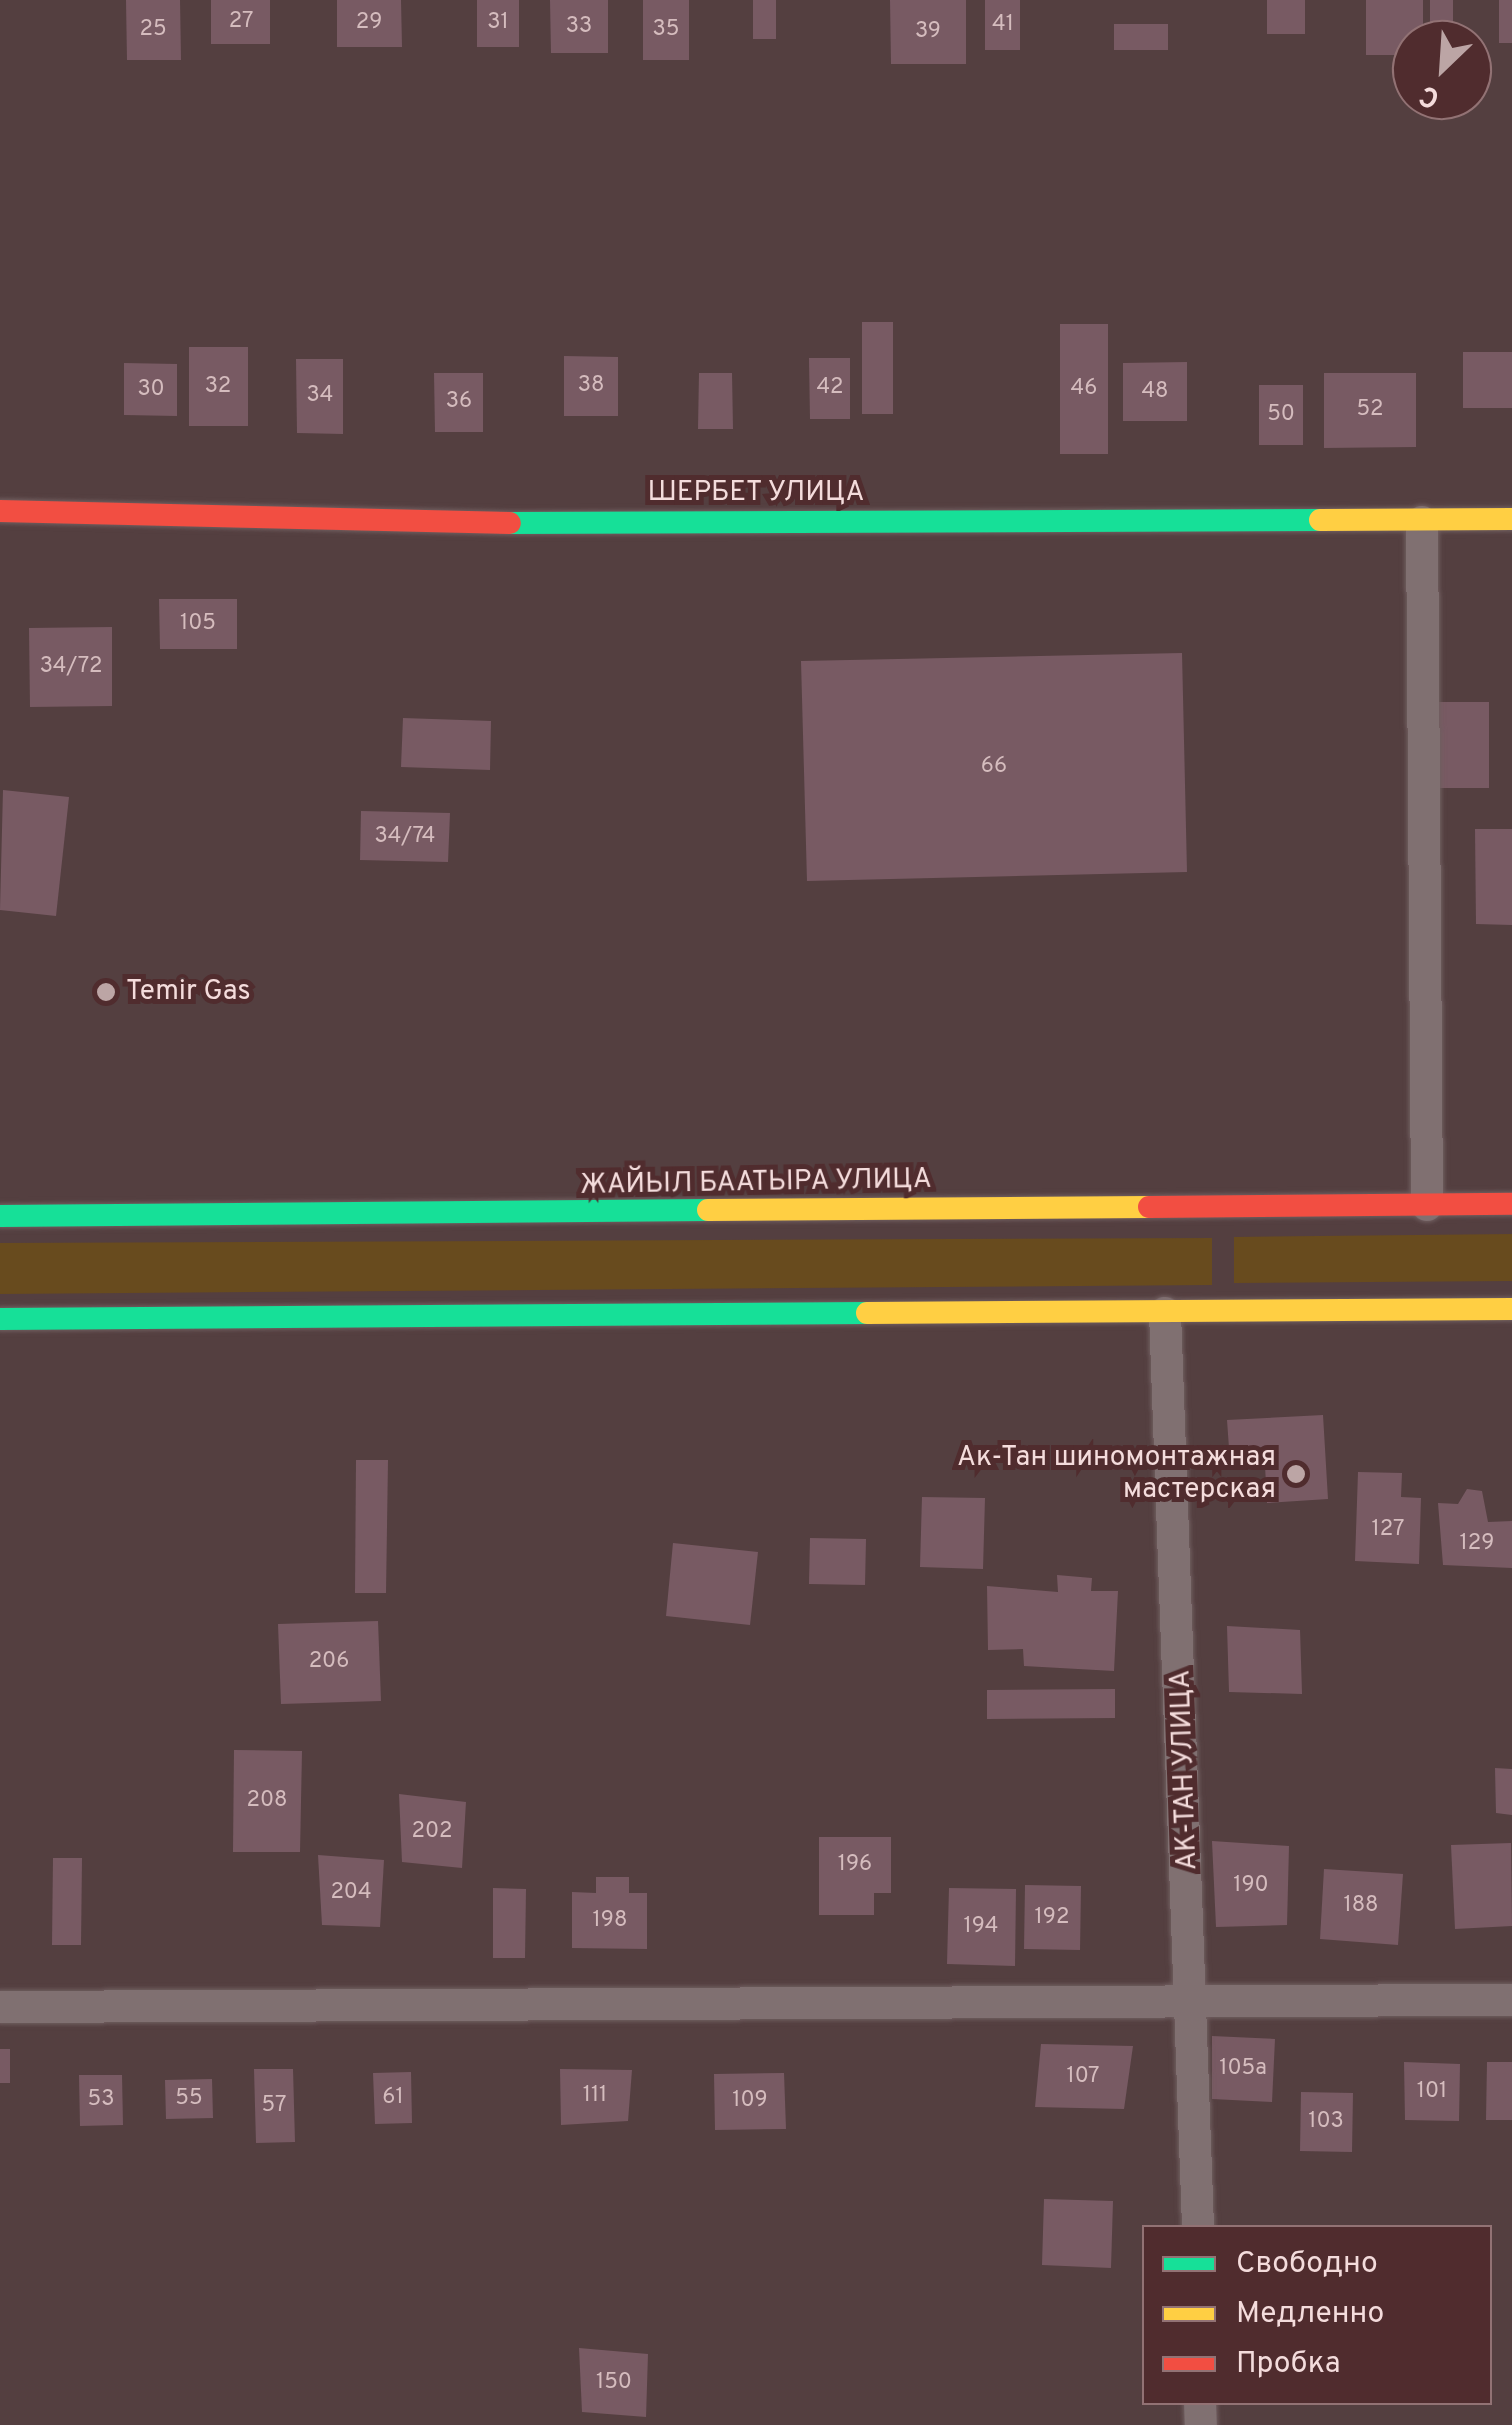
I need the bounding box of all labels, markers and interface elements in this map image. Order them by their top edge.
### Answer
house number: 27 [229,9,253,35]
house number: 29 [356,10,382,36]
house number: 31 [487,10,509,36]
house number: 41 [992,12,1014,38]
house number: 33 [566,14,592,40]
house number: 25 [139,17,167,43]
house number: 35 [653,17,679,43]
house number: 39 [915,19,941,45]
north arrow [1392,20,1492,120]
text: С [1414,75,1446,115]
house number: 38 [578,373,604,399]
house number: 32 [205,374,231,400]
house number: 42 [816,375,844,401]
house number: 46 [1071,376,1097,402]
house number: 30 [137,377,165,403]
house number: 48 [1141,379,1169,405]
house number: 34 [307,383,333,409]
house number: 36 [446,389,472,415]
house number: 52 [1356,397,1384,423]
house number: 50 [1267,402,1295,428]
street label: ШЕРБЕТ УЛИЦА [647,476,865,510]
house number: 105 [180,611,216,637]
house number: 34/72 [40,654,102,680]
house number: 66 [981,754,1007,780]
house number: 34/74 [374,824,436,850]
place label: Temir Gas [126,975,251,1009]
marker: Temir Gas [95,981,117,1003]
street label: ЖАЙЫЛ БААТЫРА УЛИЦА [579,1163,933,1203]
place label: Ак-Тан шиномонтажная мастерская [957,1441,1276,1507]
marker: Ак-Тан шиномонтажная мастерская [1285,1463,1307,1485]
house number: 127 [1372,1517,1404,1543]
house number: 129 [1460,1531,1494,1557]
house number: 206 [309,1649,349,1675]
street label: АК-ТАН УЛИЦА [1165,1669,1205,1871]
house number: 208 [246,1788,288,1814]
house number: 202 [411,1819,453,1845]
house number: 196 [838,1852,872,1878]
house number: 190 [1233,1873,1269,1899]
house number: 204 [330,1880,372,1906]
house number: 188 [1343,1893,1379,1919]
house number: 192 [1035,1905,1069,1931]
house number: 198 [593,1908,627,1934]
house number: 194 [963,1914,999,1940]
house number: 105а [1219,2056,1267,2082]
house number: 107 [1066,2064,1100,2090]
house number: 101 [1417,2079,1447,2105]
house number: 111 [583,2083,607,2109]
house number: 61 [382,2085,404,2111]
house number: 55 [175,2086,203,2112]
house number: 53 [88,2087,114,2113]
house number: 109 [732,2088,768,2114]
house number: 57 [262,2093,286,2119]
house number: 103 [1308,2109,1344,2135]
legend [1142,2225,1492,2405]
text: Свободно [1236,2246,1378,2283]
text: Медленно [1236,2296,1384,2333]
text: Пробка [1236,2346,1341,2383]
house number: 150 [596,2370,632,2396]

